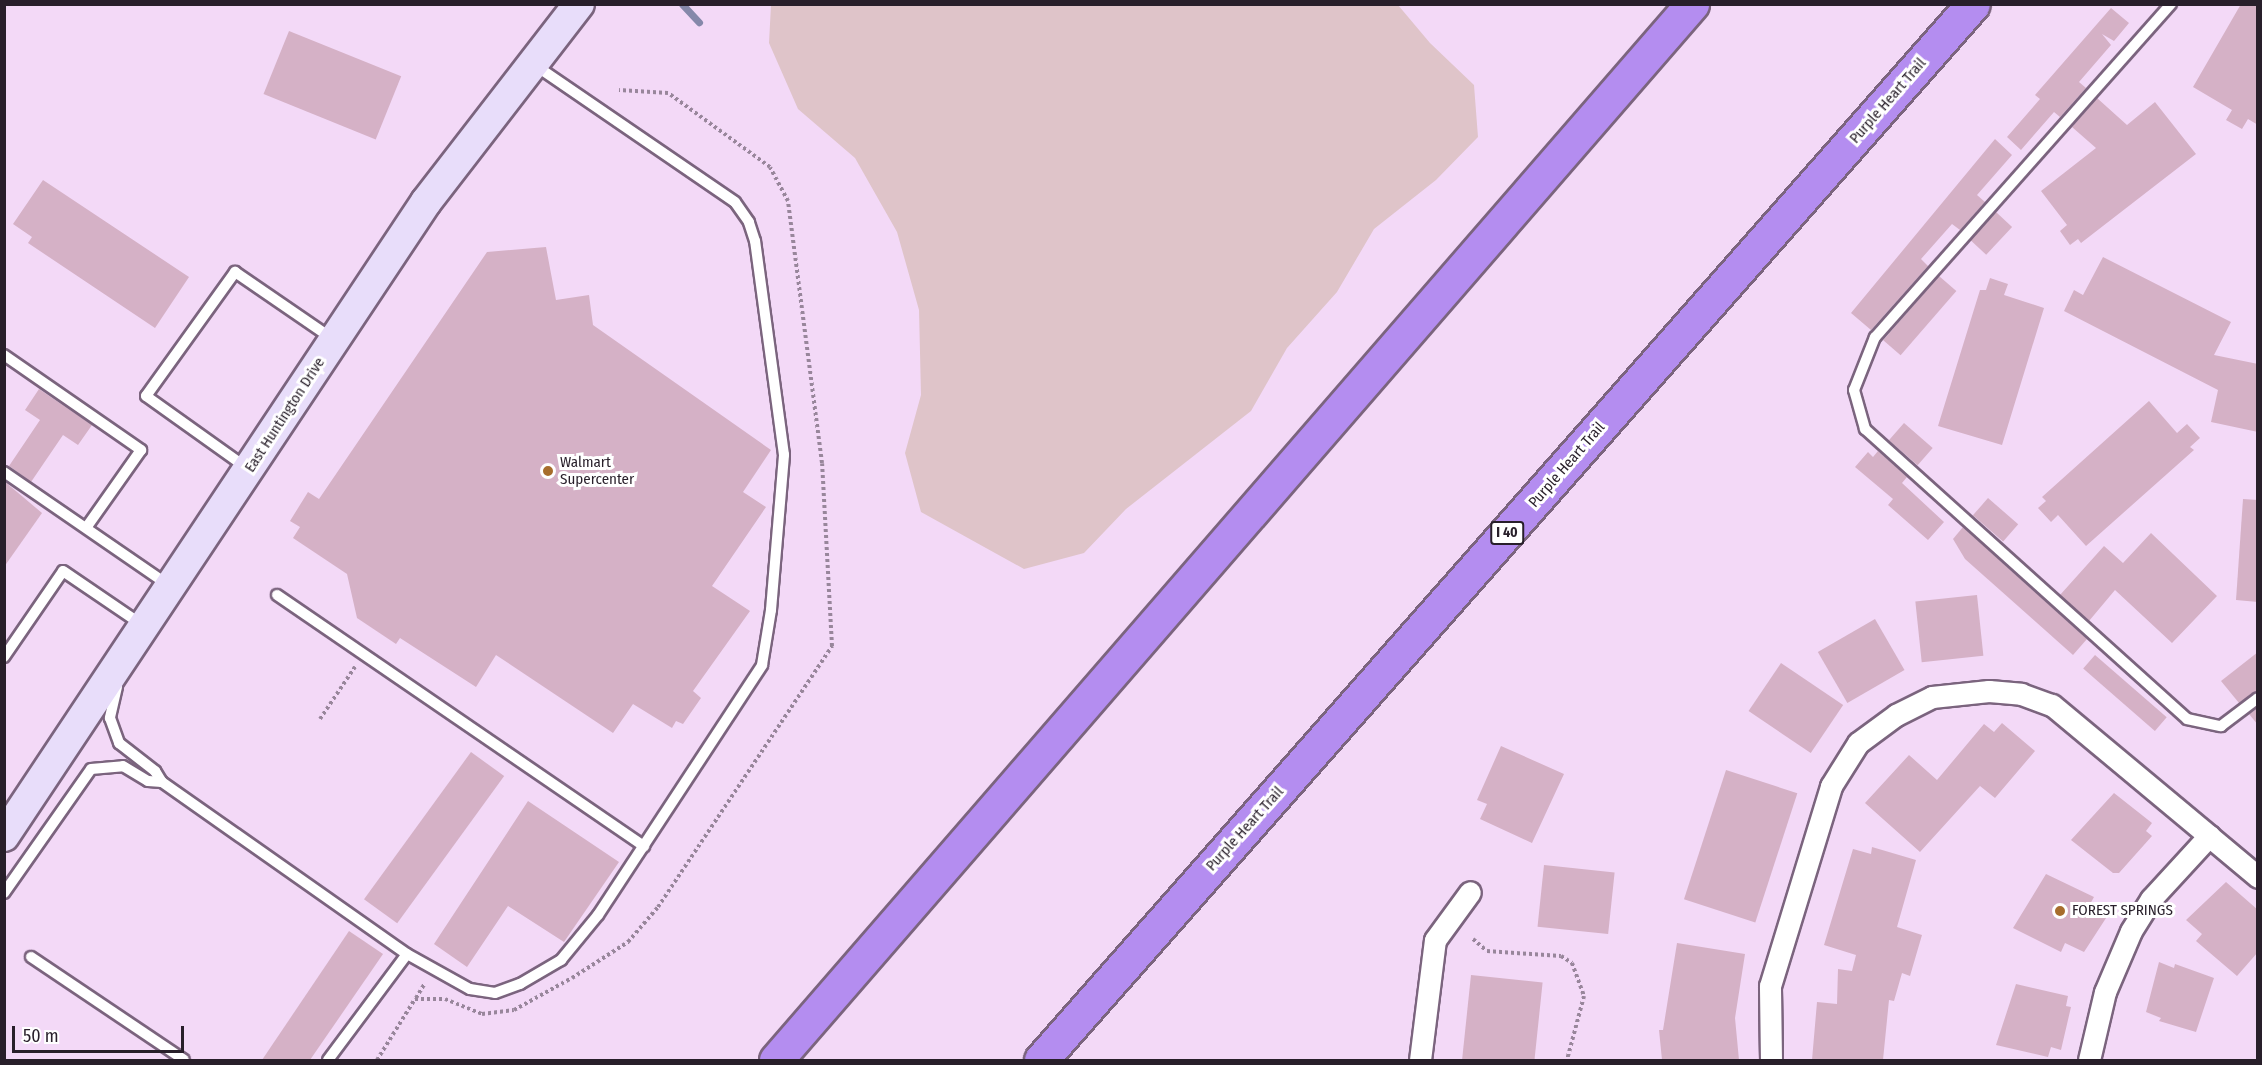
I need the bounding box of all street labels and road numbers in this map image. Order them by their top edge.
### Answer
street label: Purple Heart Trail [1846,55,1930,147]
street label: East Huntington Drive [241,354,329,476]
street label: Purple Heart Trail [1525,419,1609,511]
road number: I 40 [1489,522,1525,544]
street label: Purple Heart Trail [1202,783,1288,875]

